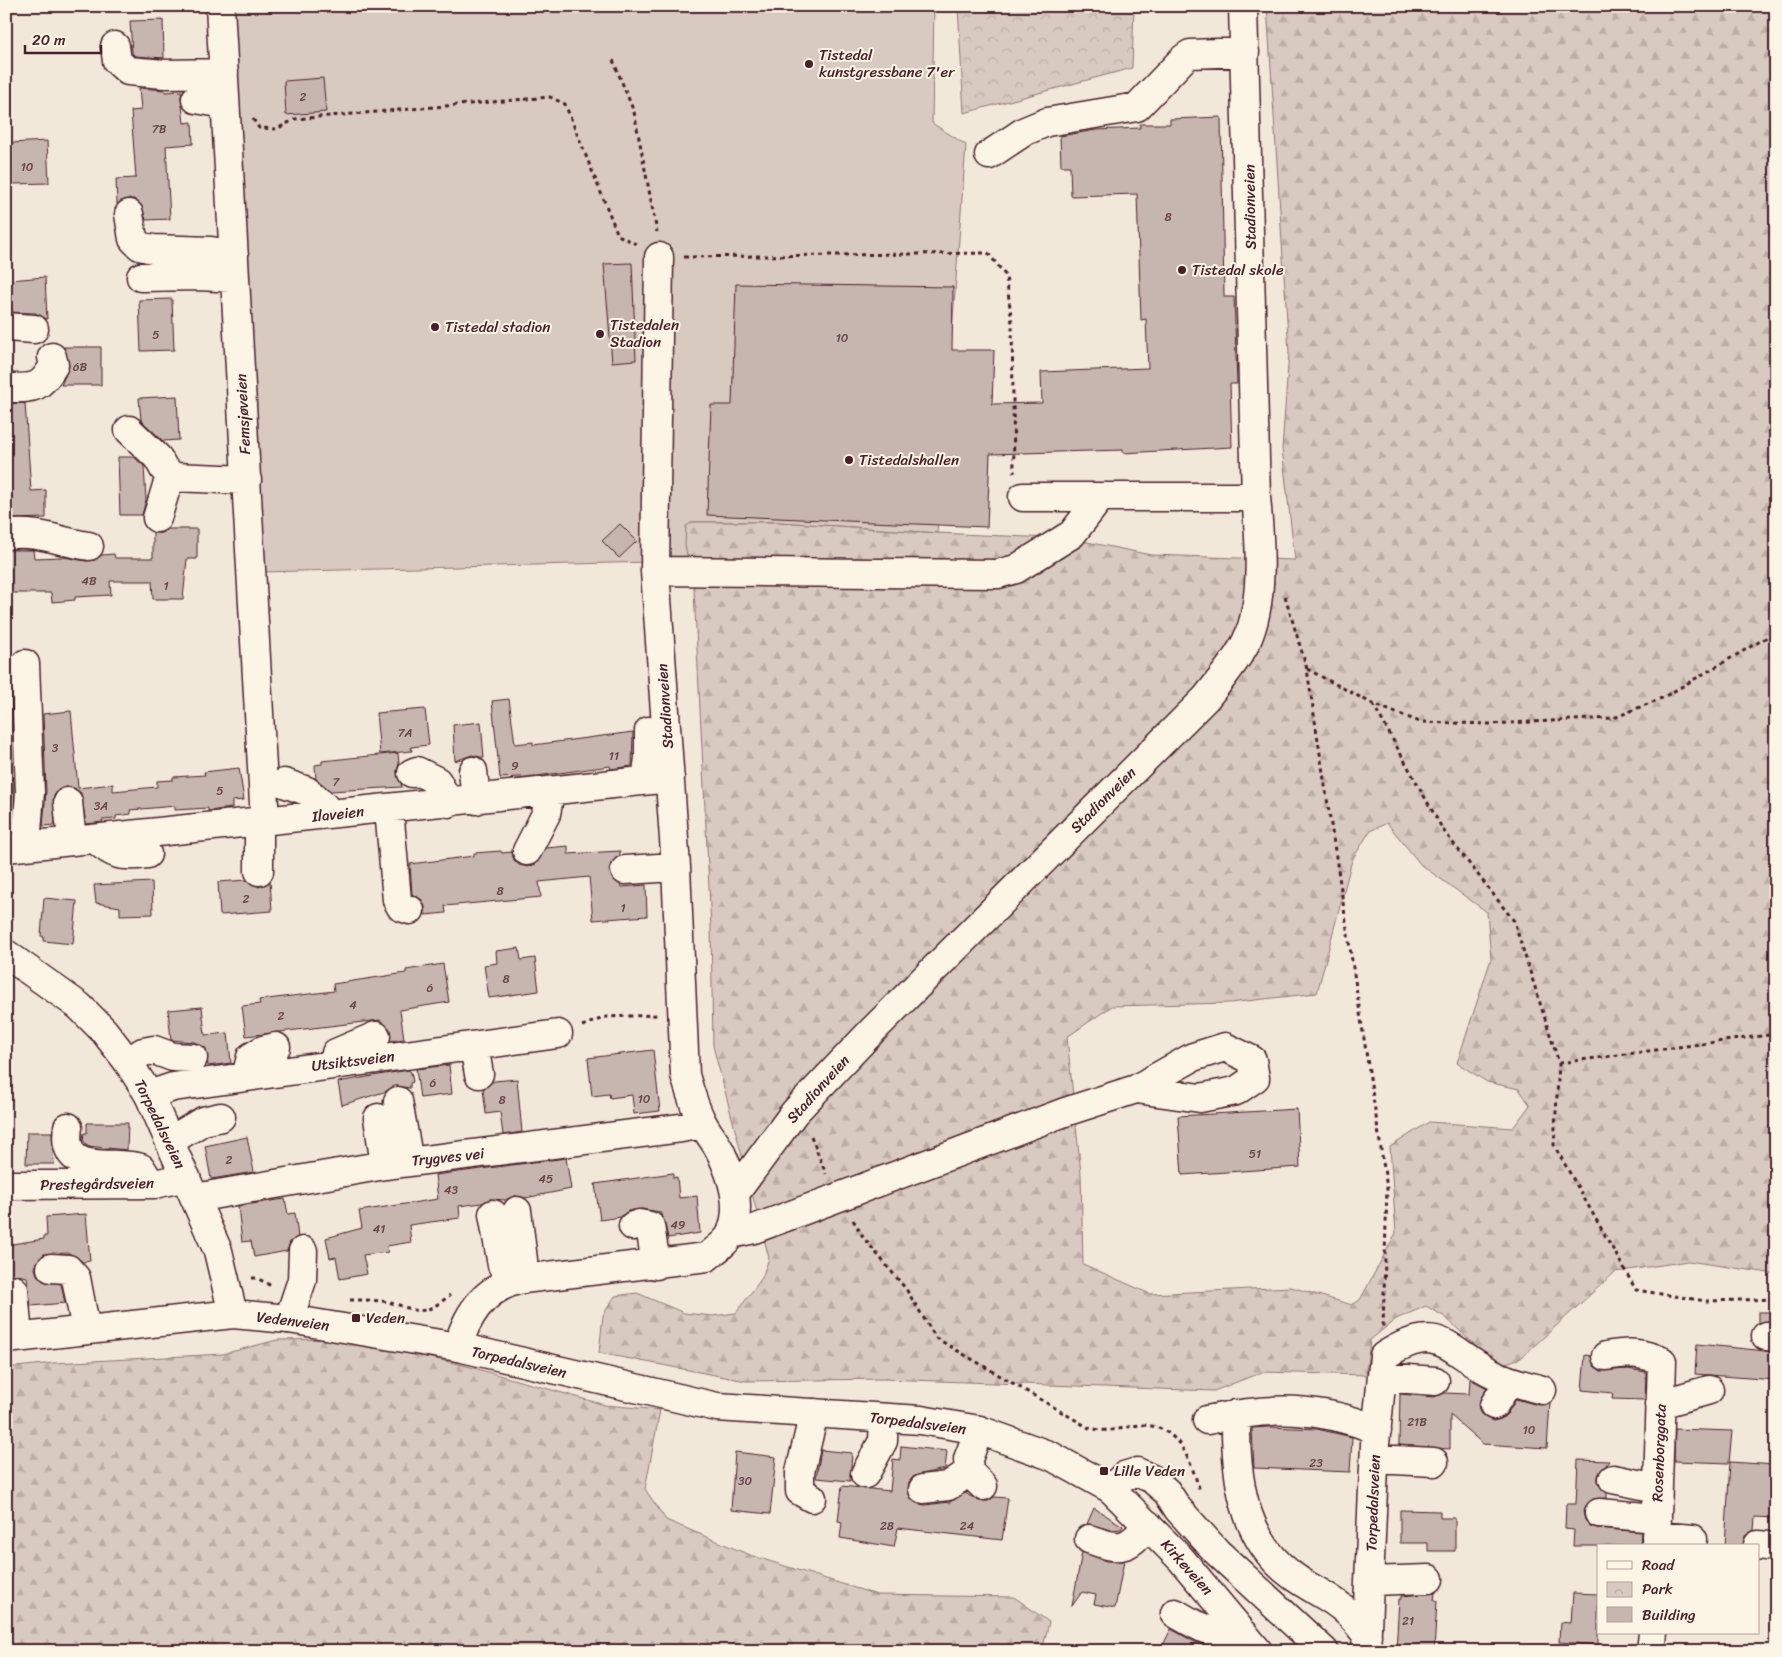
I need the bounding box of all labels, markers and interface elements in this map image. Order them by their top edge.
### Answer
scale bar [25,22,101,54]
text: 20 m [32,27,66,53]
place label: Tistedal kunstgressbane 7'er [819,42,955,85]
marker: Tistedal kunstgressbane 7'er [803,58,815,70]
house number: 2 [300,86,307,108]
house number: 7B [152,118,167,140]
house number: 10 [21,156,34,178]
street label: Stadionveien [1236,164,1264,250]
house number: 8 [1164,206,1172,228]
place label: Tistedal skole [1192,257,1284,283]
marker: Tistedal skole [1176,264,1188,276]
place label: Tistedalen Stadion [610,312,679,355]
place label: Tistedal stadion [445,314,550,340]
marker: Tistedal stadion [429,321,441,333]
house number: 5 [152,324,160,346]
house number: 10 [836,327,849,349]
marker: Tistedalen Stadion [594,328,606,340]
house number: 6B [73,356,88,378]
street label: Femsjøveien [228,373,258,455]
place label: Tistedalshallen [859,447,959,473]
marker: Tistedalshallen [843,454,855,466]
house number: 4B [81,570,97,592]
house number: 1 [163,575,169,597]
street label: Stadionveien [649,663,681,749]
house number: 7A [398,722,412,744]
house number: 3 [52,737,59,759]
house number: 11 [609,745,619,767]
house number: 9 [511,755,519,777]
street label: Stadionveien [1064,761,1142,839]
house number: 7 [333,771,341,793]
house number: 5 [216,780,224,802]
house number: 3A [94,795,108,817]
street label: Ilaveien [310,798,365,830]
house number: 8 [496,880,504,902]
house number: 2 [243,888,250,910]
house number: 1 [620,897,626,919]
house number: 8 [502,968,510,990]
house number: 6 [427,977,434,999]
house number: 4 [349,994,357,1016]
house number: 2 [278,1005,285,1027]
street label: Utsiktsveien [310,1043,396,1079]
street label: Stadionveien [780,1049,856,1129]
house number: 6 [430,1072,437,1094]
street label: Torpedalsveien [127,1075,193,1173]
house number: 10 [638,1088,651,1110]
house number: 8 [498,1089,506,1111]
street label: Trygves vei [410,1140,486,1174]
house number: 51 [1249,1143,1261,1165]
house number: 2 [226,1149,233,1171]
house number: 45 [539,1168,553,1190]
street label: Prestegårdsveien [40,1170,154,1198]
house number: 43 [444,1179,458,1201]
house number: 49 [671,1214,685,1236]
house number: 41 [373,1218,385,1240]
street label: Vedenveien [255,1304,331,1338]
place label: Veden [366,1305,405,1331]
marker: Veden [350,1312,362,1324]
street label: Torpedalsveien [469,1338,569,1386]
street label: Rosenborggata [1644,1403,1674,1502]
street label: Torpedalsveien [868,1404,968,1442]
house number: 21B [1407,1411,1427,1433]
house number: 10 [1523,1419,1536,1441]
house number: 23 [1309,1452,1323,1474]
street label: Torpedalsveien [1358,1454,1388,1552]
place label: Lille Veden [1114,1458,1185,1484]
marker: Lille Veden [1098,1465,1110,1477]
house number: 30 [738,1470,752,1492]
house number: 28 [880,1515,894,1537]
house number: 24 [960,1515,975,1537]
street label: Kirkeveien [1154,1533,1220,1601]
legend [1597,1544,1760,1634]
text: Road [1642,1552,1675,1578]
text: Park [1642,1576,1673,1602]
text: Building [1642,1602,1696,1628]
house number: 21 [1402,1610,1414,1632]

